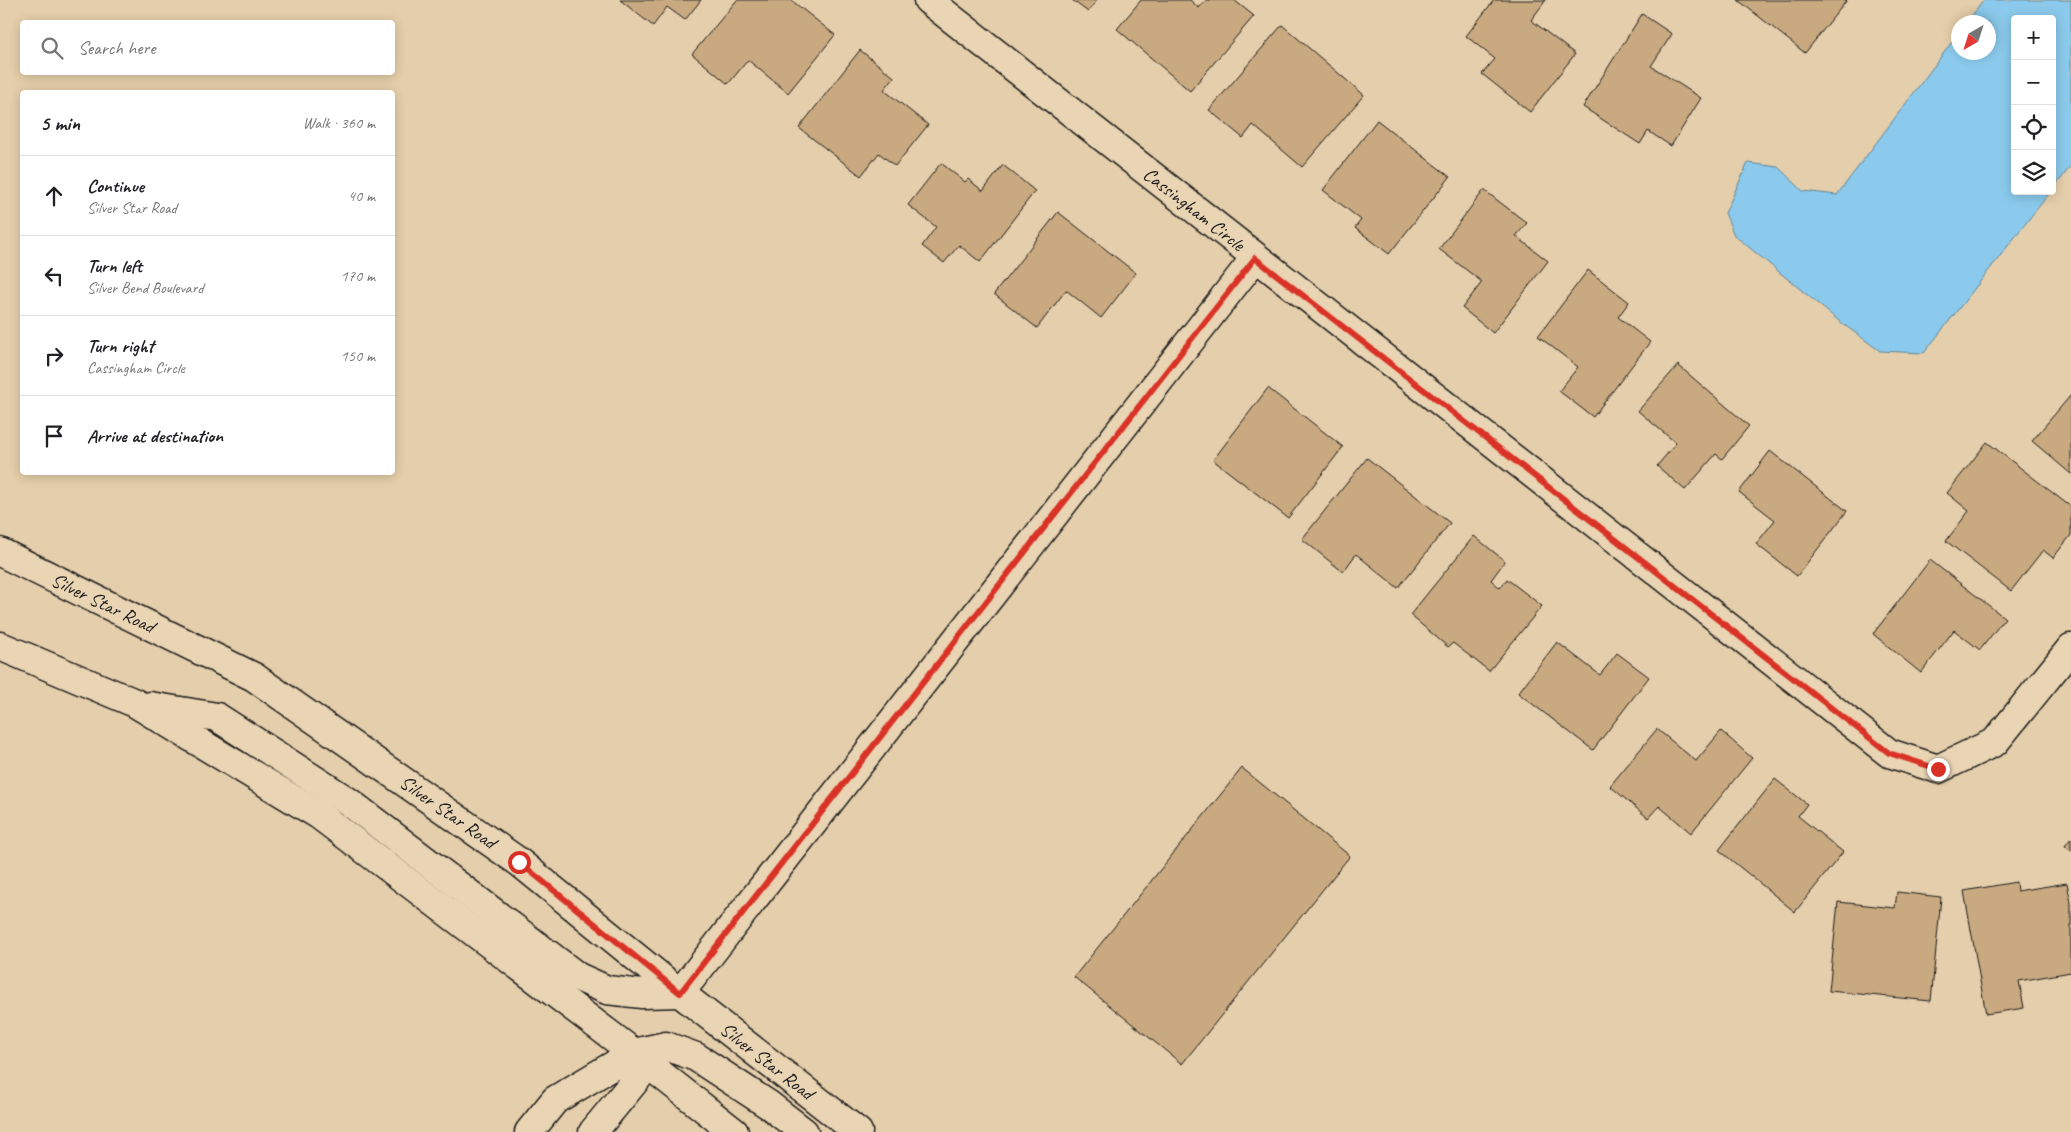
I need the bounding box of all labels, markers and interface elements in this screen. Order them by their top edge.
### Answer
north arrow [1951,15,1996,60]
map controls [2011,15,2056,195]
button: + [2011,15,2056,60]
search box [20,20,395,75]
icon: search [38,34,66,62]
text: Search here [78,36,155,60]
button: − [2011,60,2056,105]
button: locate [2011,105,2056,150]
text: 5 min [40,110,80,136]
text: Walk · 360 m [303,113,375,133]
button: layers [2011,150,2056,195]
street label: Cassingham Circle [1138,162,1251,257]
text: Continue [87,174,144,198]
icon: ahead [40,182,68,210]
text: 40 m [348,186,375,206]
text: Silver Star Road [87,198,177,218]
text: Turn left [87,254,142,278]
icon: left [40,262,68,290]
text: 170 m [341,266,375,286]
text: Silver Bend Boulevard [87,278,204,298]
text: Turn right [87,334,154,358]
icon: right [40,342,68,370]
text: 150 m [341,346,375,366]
text: Cassingham Circle [87,358,185,378]
icon: arrive [40,422,68,450]
text: Arrive at destination [87,424,223,448]
street label: Silver Star Road [47,567,162,640]
route end [1927,758,1950,781]
street label: Silver Star Road [395,770,504,856]
route start [508,851,531,874]
street label: Silver Star Road [715,1017,821,1107]

